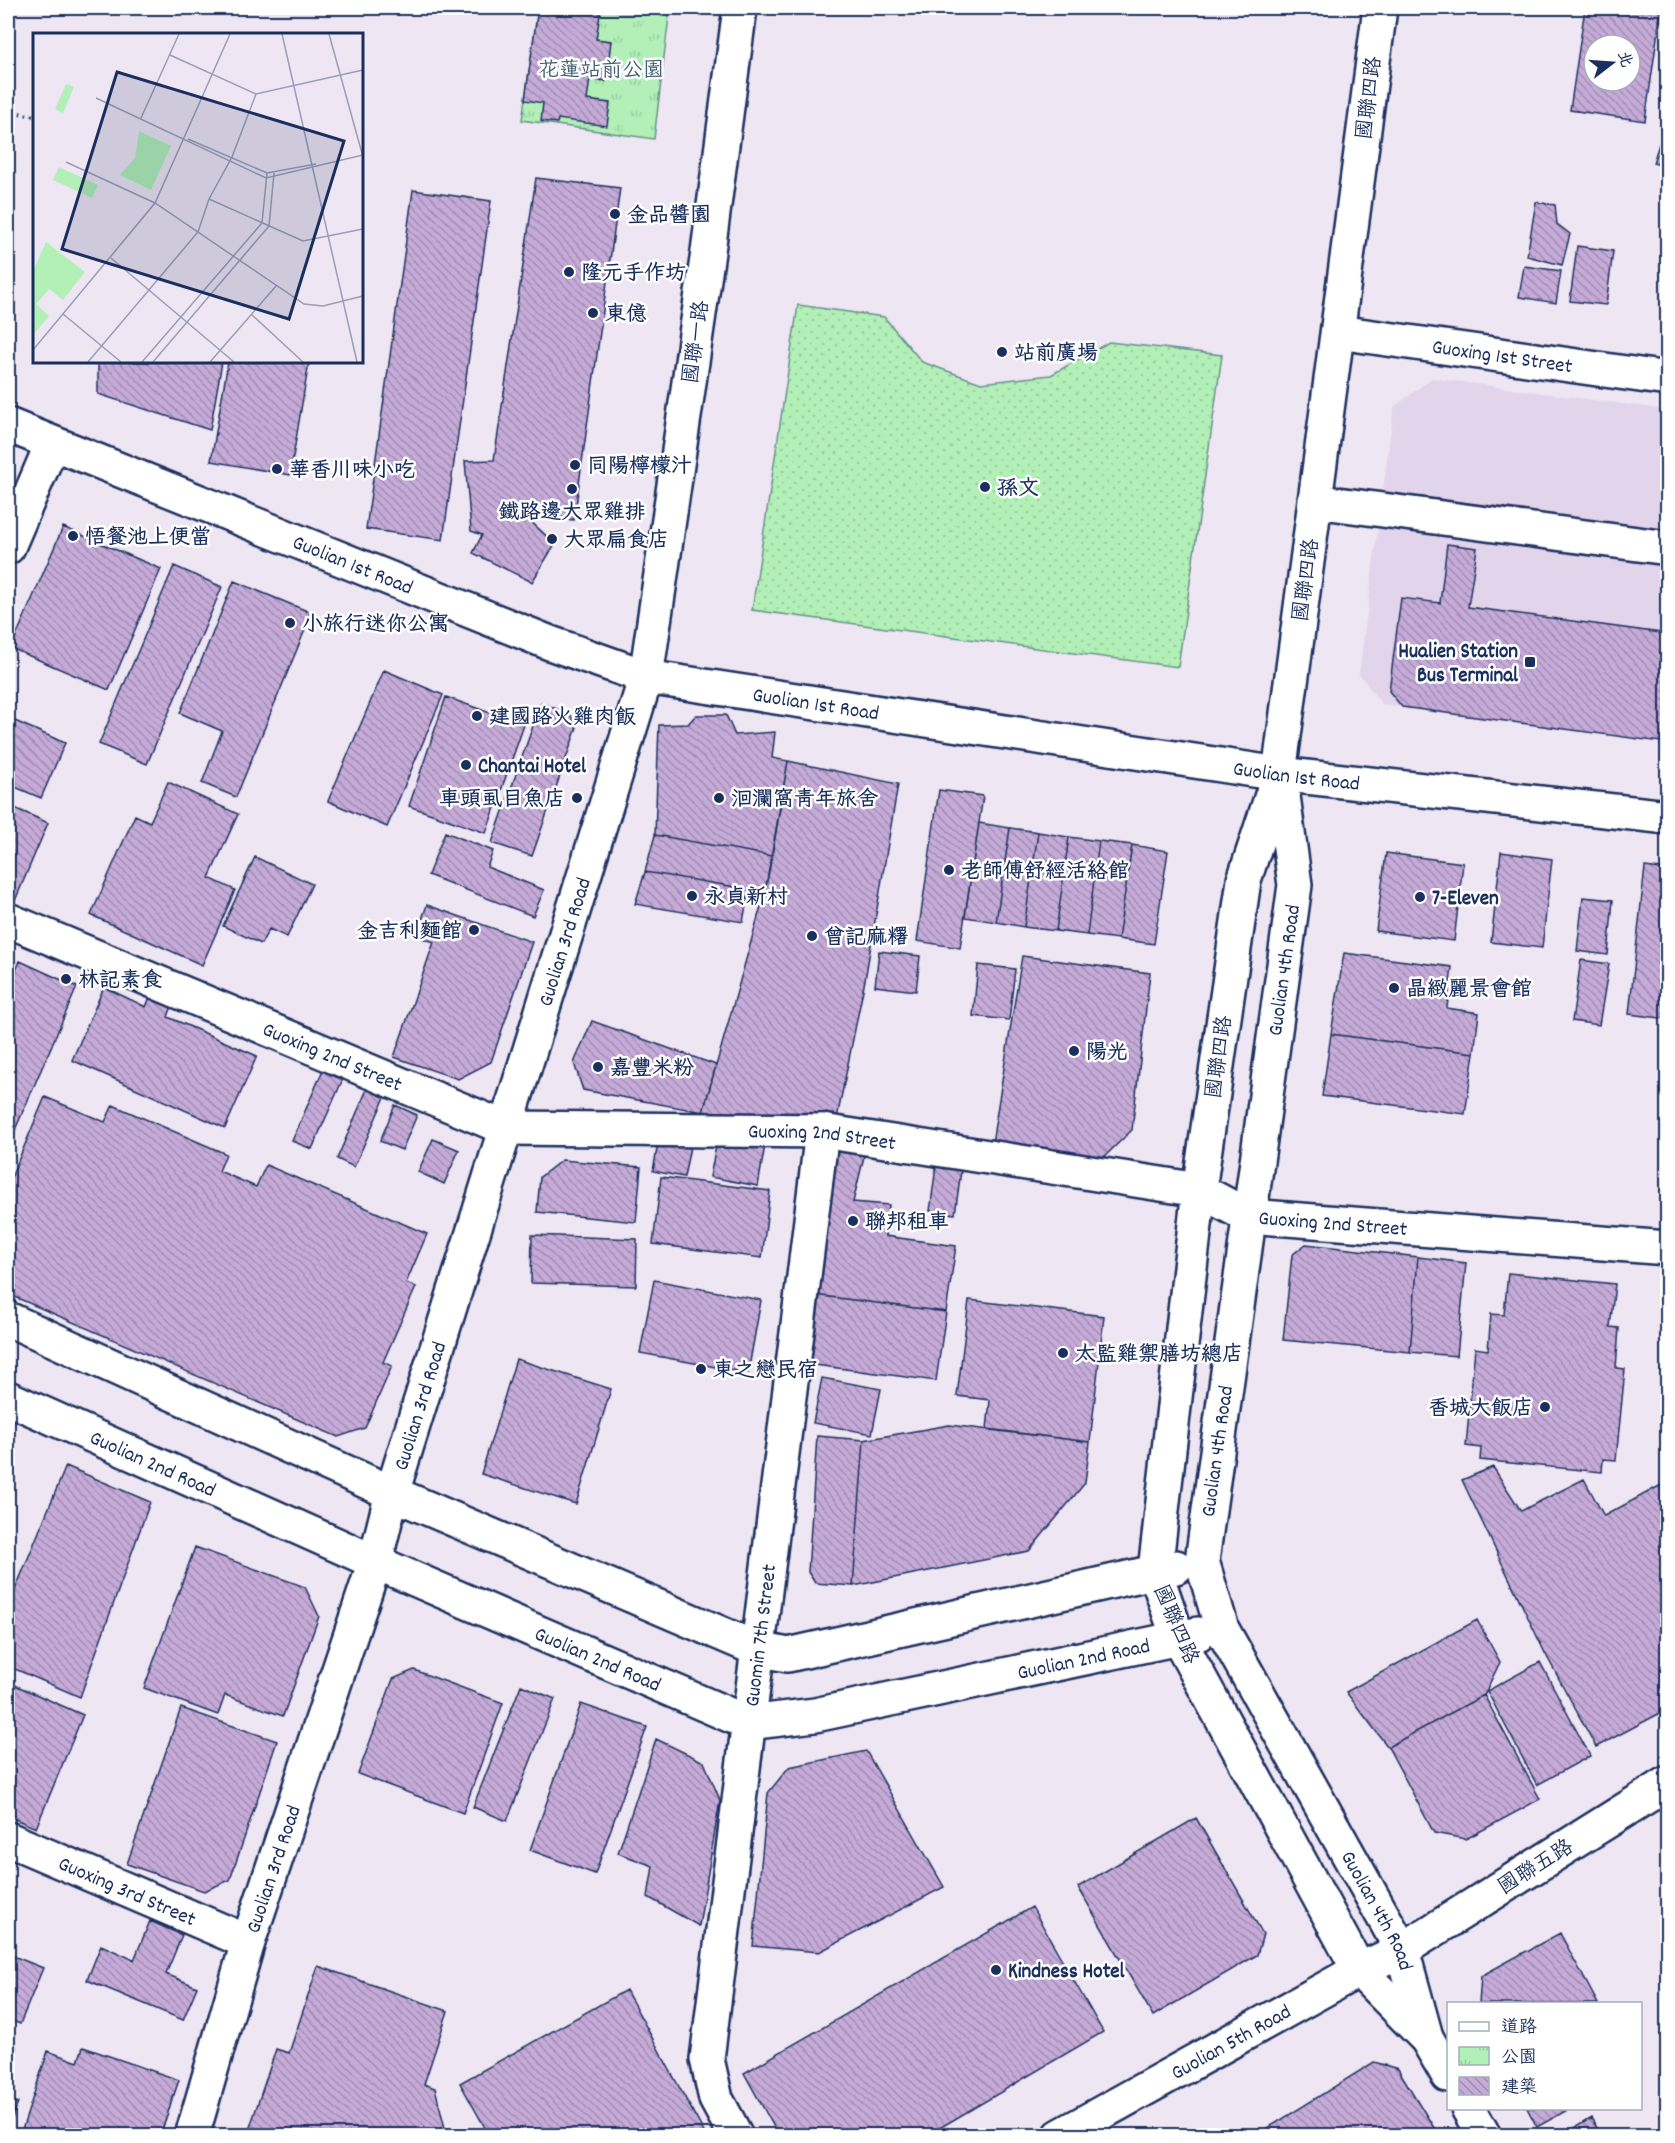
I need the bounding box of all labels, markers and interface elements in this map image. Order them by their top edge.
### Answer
inset map [33,33,363,363]
north arrow [1582,33,1642,93]
text: 北 [1611,48,1637,70]
street label: 國聯四路 [1351,55,1391,142]
park label: 花蓮站前公園 [538,57,664,87]
place label: 金品醬園 [627,202,711,232]
marker: 金品醬園 [608,207,622,221]
place label: 隆元手作坊 [581,260,686,290]
marker: 隆元手作坊 [562,265,576,279]
street label: 國聯一路 [677,299,719,386]
place label: 東億 [605,301,647,331]
marker: 東億 [586,306,600,320]
street label: Guoxing 1st Street [1430,334,1574,383]
place label: 站前廣場 [1014,340,1098,370]
marker: 站前廣場 [995,345,1009,359]
place label: 同陽檸檬汁 [587,453,692,483]
place label: 華香川味小吃 [289,457,415,487]
marker: 同陽檸檬汁 [568,458,582,472]
marker: 華香川味小吃 [270,462,284,476]
place label: 孫文 [997,475,1039,505]
marker: 孫文 [978,480,992,494]
marker: 鐵路邊大眾雞排 [565,482,579,496]
place label: 鐵路邊大眾雞排 [499,499,646,529]
place label: 悟餐池上便當 [85,524,211,554]
place label: 大眾扁食店 [564,527,669,557]
marker: 悟餐池上便當 [66,529,80,543]
street label: Guolian 1st Road [287,529,417,604]
marker: 大眾扁食店 [545,532,559,546]
street label: 國聯四路 [1287,537,1329,624]
place label: 小旅行迷你公寓 [302,611,449,641]
marker: 小旅行迷你公寓 [283,616,297,630]
place label: Hualien Station Bus Terminal [1398,638,1519,692]
marker: Hualien Station Bus Terminal [1523,655,1537,669]
street label: Guolian 1st Road [750,682,881,731]
place label: 建國路火雞肉飯 [489,704,636,734]
marker: 建國路火雞肉飯 [470,709,484,723]
place label: Chantai Hotel [478,753,587,783]
street label: Guolian 1st Road [1231,755,1361,801]
marker: Chantai Hotel [459,758,473,772]
place label: 車頭虱目魚店 [439,786,565,816]
place label: 洄瀾窩青年旅舍 [731,786,878,816]
marker: 車頭虱目魚店 [570,791,584,805]
marker: 洄瀾窩青年旅舍 [712,791,726,805]
place label: 老師傅舒經活絡館 [961,858,1129,888]
marker: 老師傅舒經活絡館 [942,863,956,877]
street label: Guolian 3rd Road [532,875,601,1011]
place label: 永貞新村 [704,884,788,914]
place label: 7-Eleven [1432,885,1499,915]
marker: 永貞新村 [685,889,699,903]
marker: 7-Eleven [1413,890,1427,904]
street label: Guolian 4th Road [1262,903,1310,1038]
place label: 金吉利麵館 [357,918,462,948]
marker: 金吉利麵館 [467,923,481,937]
place label: 曾記麻糬 [824,924,908,954]
marker: 曾記麻糬 [805,929,819,943]
place label: 林記素食 [78,967,162,997]
marker: 林記素食 [59,972,73,986]
place label: 晶緻麗景會館 [1406,976,1532,1006]
marker: 晶緻麗景會館 [1387,981,1401,995]
street label: 國聯四路 [1200,1014,1242,1101]
street label: Guoxing 2nd Street [257,1016,406,1101]
place label: 陽光 [1086,1039,1128,1069]
marker: 陽光 [1067,1044,1081,1058]
place label: 嘉豐米粉 [610,1055,694,1085]
marker: 嘉豐米粉 [591,1060,605,1074]
street label: Guoxing 2nd Street [748,1118,898,1160]
street label: Guoxing 2nd Street [1257,1205,1408,1246]
place label: 聯邦租車 [865,1209,949,1239]
marker: 聯邦租車 [846,1214,860,1228]
street label: Guolian 3rd Road [388,1339,456,1475]
place label: 太監雞禦膳坊總店 [1075,1341,1243,1371]
marker: 太監雞禦膳坊總店 [1056,1346,1070,1360]
place label: 東之戀民宿 [713,1357,818,1387]
marker: 東之戀民宿 [694,1362,708,1376]
street label: Guolian 4th Road [1195,1384,1243,1519]
place label: 香城大飯店 [1428,1395,1533,1425]
marker: 香城大飯店 [1538,1400,1552,1414]
street label: Guolian 2nd Road [84,1424,220,1507]
street label: Guomin 7th Street [739,1563,786,1709]
street label: 國聯四路 [1144,1581,1204,1670]
street label: Guolian 2nd Road [529,1621,665,1702]
street label: Guolian 2nd Road [1015,1633,1153,1690]
street label: Guolian 3rd Road [240,1802,311,1938]
street label: 國聯五路 [1493,1834,1580,1904]
street label: Guolian 4th Road [1331,1846,1419,1974]
street label: Guoxing 3rd Street [53,1850,200,1936]
place label: Kindness Hotel [1008,1958,1126,1988]
marker: Kindness Hotel [989,1963,1003,1977]
street label: Guolian 5th Road [1166,1998,1298,2089]
legend [1447,2002,1642,2110]
text: 道路 [1501,2016,1537,2041]
text: 公園 [1501,2046,1537,2071]
text: 建築 [1501,2076,1537,2101]

